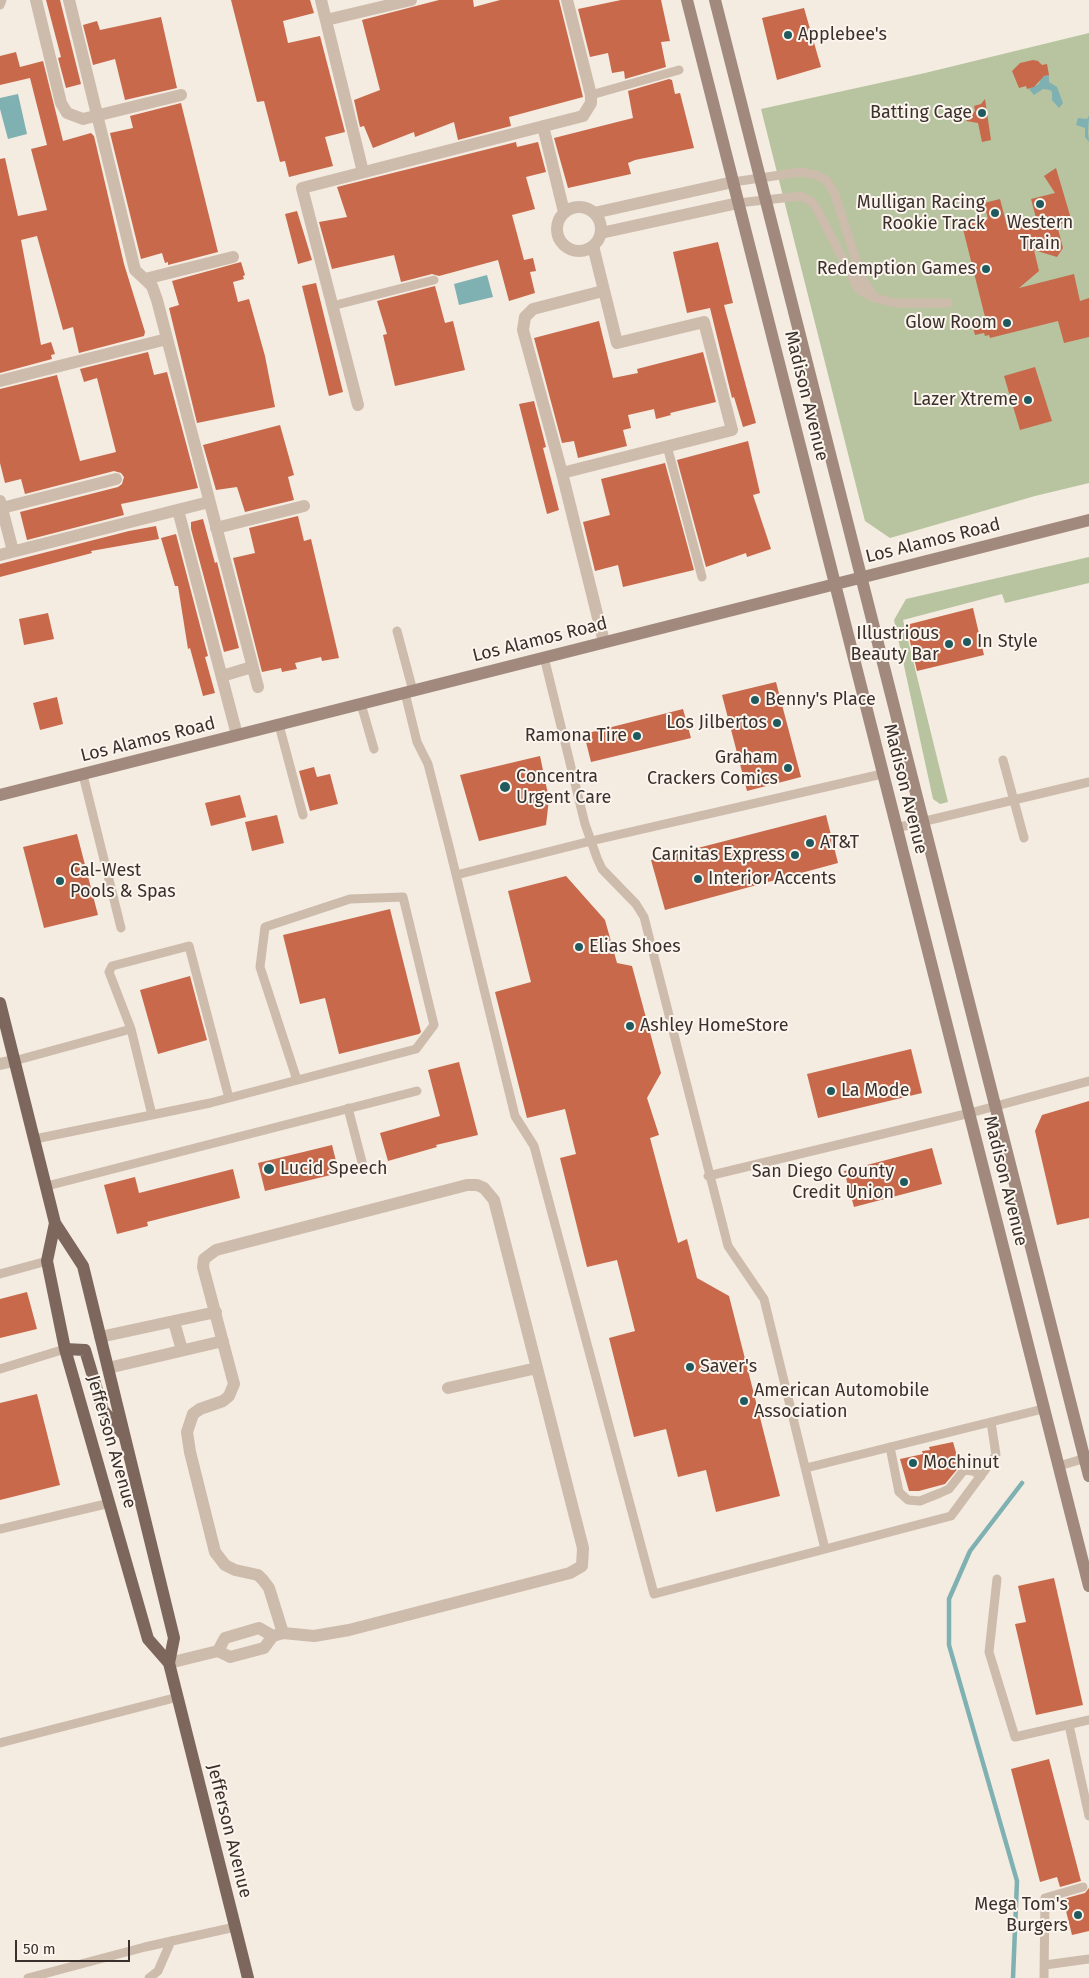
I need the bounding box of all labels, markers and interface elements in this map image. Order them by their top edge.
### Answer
place label: Applebee's [798,24,887,46]
marker: Applebee's [782,29,794,41]
place label: Batting Cage [870,102,972,124]
marker: Batting Cage [976,107,988,119]
place label: Mulligan Racing Rookie Track [857,192,985,234]
marker: Western Train [1034,198,1046,210]
marker: Mulligan Racing Rookie Track [989,207,1001,219]
place label: Western Train [1007,212,1073,254]
place label: Redemption Games [817,258,976,280]
marker: Redemption Games [980,263,992,275]
place label: Glow Room [905,312,997,334]
marker: Glow Room [1001,317,1013,329]
street label: Madison Avenue [779,329,833,463]
place label: Lazer Xtreme [913,389,1018,411]
marker: Lazer Xtreme [1022,394,1034,406]
street label: Los Alamos Road [863,514,1003,568]
street label: Los Alamos Road [470,613,610,667]
place label: Illustrious Beauty Bar [850,623,939,666]
place label: In Style [977,631,1038,653]
marker: In Style [961,636,973,648]
marker: Illustrious Beauty Bar [943,638,955,650]
place label: Benny's Place [765,689,876,711]
marker: Benny's Place [749,694,761,706]
place label: Los Jilbertos [666,712,767,734]
street label: Los Alamos Road [78,713,218,767]
marker: Los Jilbertos [771,717,783,729]
street label: Madison Avenue [878,722,932,856]
place label: Ramona Tire [525,725,627,747]
marker: Ramona Tire [631,730,643,742]
place label: Graham Crackers Comics [647,747,778,790]
marker: Graham Crackers Comics [782,762,794,774]
place label: Concentra Urgent Care [516,766,611,809]
marker: Concentra Urgent Care [498,780,512,794]
place label: AT&T [820,832,859,854]
marker: AT&T [804,837,816,849]
place label: Carnitas Express [652,844,785,866]
marker: Carnitas Express [789,849,801,861]
place label: Cal-West Pools & Spas [70,860,176,902]
place label: Interior Accents [708,868,836,890]
marker: Interior Accents [692,873,704,885]
marker: Cal-West Pools & Spas [54,875,66,887]
place label: Elias Shoes [589,936,681,958]
marker: Elias Shoes [573,941,585,953]
place label: Ashley HomeStore [640,1015,789,1037]
marker: Ashley HomeStore [624,1020,636,1032]
place label: La Mode [841,1080,909,1102]
marker: La Mode [825,1085,837,1097]
street label: Madison Avenue [978,1114,1032,1248]
place label: Lucid Speech [280,1158,388,1180]
place label: San Diego County Credit Union [752,1161,894,1204]
marker: Lucid Speech [262,1162,276,1176]
marker: San Diego County Credit Union [898,1176,910,1188]
place label: Saver's [700,1356,757,1378]
marker: Saver's [684,1361,696,1373]
street label: Jefferson Avenue [82,1373,140,1511]
place label: American Automobile Association [754,1380,929,1422]
marker: American Automobile Association [738,1395,750,1407]
place label: Mochinut [923,1452,999,1474]
marker: Mochinut [907,1457,919,1469]
street label: Jefferson Avenue [202,1762,256,1900]
place label: Mega Tom's Burgers [974,1894,1068,1936]
marker: Mega Tom's Burgers [1072,1909,1084,1921]
scale bar [18,1930,132,1962]
text: 50 m [23,1940,56,1958]

